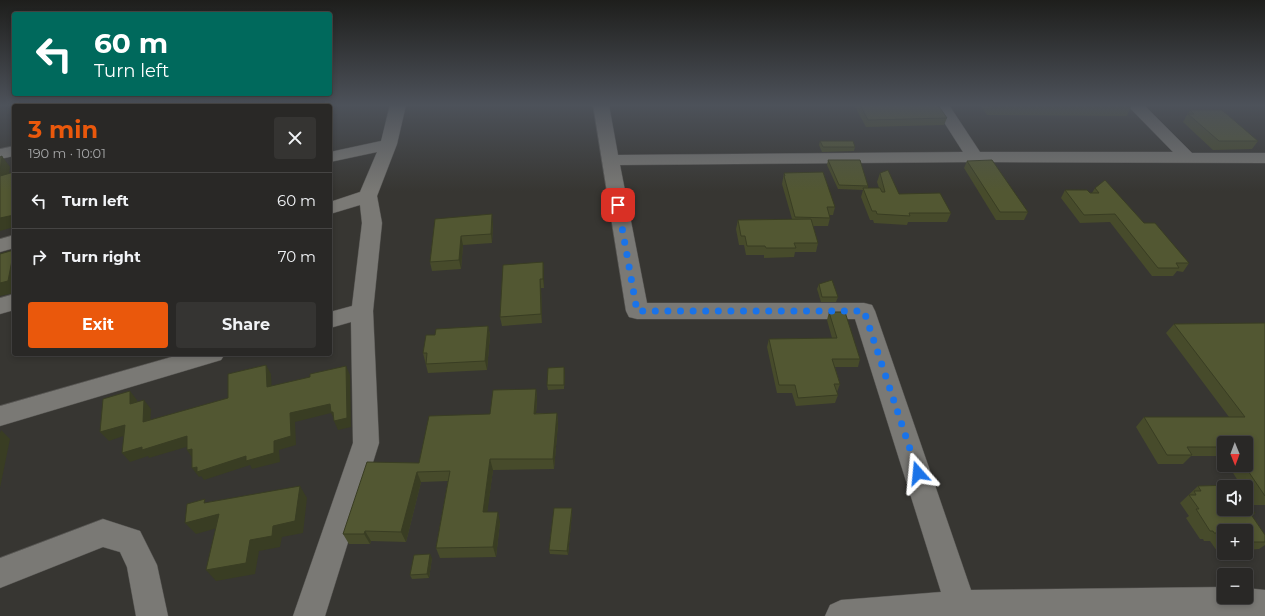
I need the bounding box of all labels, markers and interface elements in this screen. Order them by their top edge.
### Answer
text: 60 m [94,26,168,60]
icon: left [28,28,80,80]
text: Turn left [94,60,169,82]
text: 3 min [28,115,98,144]
button: close [274,117,316,159]
text: 190 m · 10:01 [28,145,106,161]
pin [601,188,635,222]
icon: left [28,190,50,212]
text: Turn left [62,191,129,210]
text: 60 m [277,191,316,210]
icon: arrive [607,194,629,216]
icon: right [28,246,50,268]
text: Turn right [62,247,141,266]
text: 70 m [278,247,316,266]
button: Exit [28,302,168,348]
button: Share [176,302,316,348]
north arrow [1217,436,1253,472]
map controls [1217,436,1253,604]
position arrow [897,452,939,494]
button: sound [1217,480,1253,516]
button: + [1217,524,1253,560]
button: − [1217,568,1253,604]

